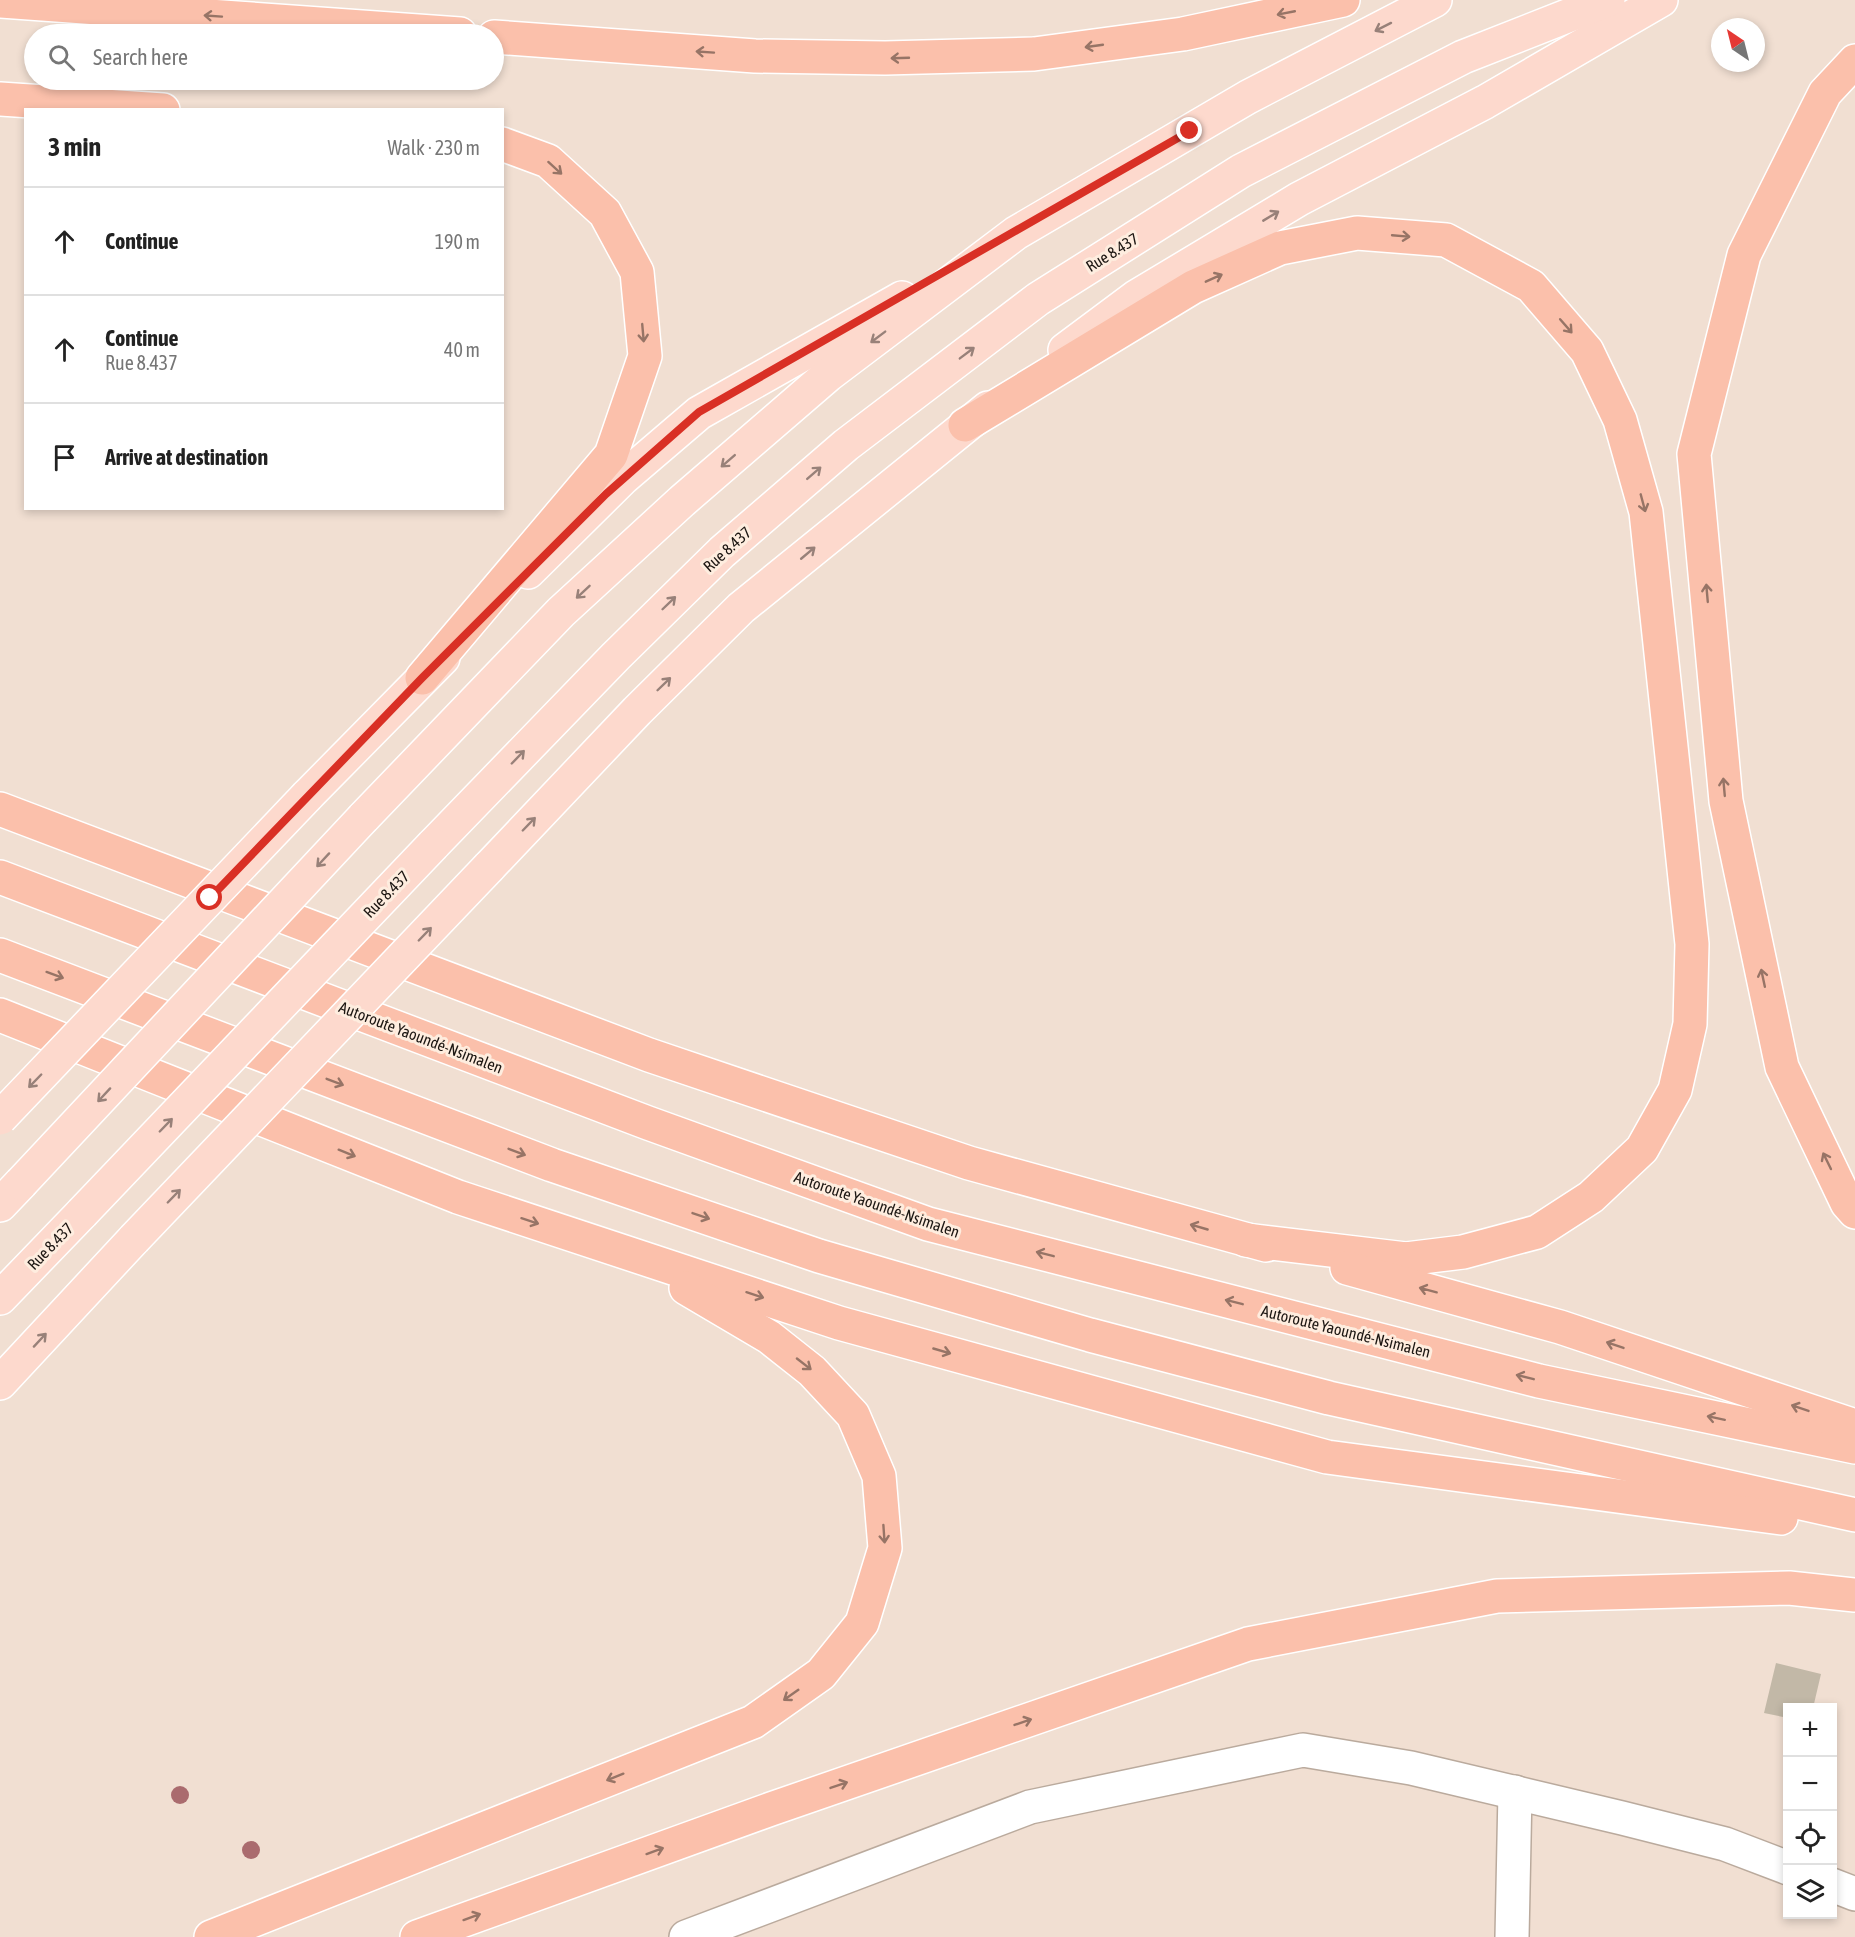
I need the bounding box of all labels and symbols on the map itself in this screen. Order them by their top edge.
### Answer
one-way arrow [1277,8,1297,19]
one-way arrow [203,11,223,22]
north arrow [1711,18,1765,72]
one-way arrow [1375,21,1392,33]
one-way arrow [1085,40,1105,51]
one-way arrow [696,47,716,58]
one-way arrow [890,52,910,63]
route end [1176,117,1202,143]
one-way arrow [548,161,563,175]
one-way arrow [1262,209,1279,221]
street label: Rue 8.437 [1083,229,1141,275]
one-way arrow [1390,231,1410,242]
one-way arrow [1204,272,1222,283]
one-way arrow [1559,318,1573,333]
one-way arrow [638,322,649,342]
one-way arrow [870,330,886,343]
one-way arrow [959,346,975,359]
one-way arrow [721,454,736,468]
one-way arrow [806,466,821,480]
one-way arrow [1638,493,1649,512]
street label: Rue 8.437 [699,523,755,575]
one-way arrow [800,546,816,559]
one-way arrow [1701,583,1712,603]
one-way arrow [576,585,591,599]
one-way arrow [662,596,677,611]
one-way arrow [657,677,672,691]
one-way arrow [510,750,525,765]
one-way arrow [1718,778,1729,798]
one-way arrow [522,817,536,832]
one-way arrow [316,853,330,868]
street label: Rue 8.437 [359,867,413,921]
route start [196,884,222,910]
one-way arrow [418,926,432,941]
one-way arrow [1757,969,1768,988]
one-way arrow [45,970,64,981]
street label: Autoroute Yaoundé-Nsimalen [337,997,505,1077]
one-way arrow [28,1074,42,1089]
one-way arrow [325,1078,344,1089]
one-way arrow [97,1087,111,1102]
one-way arrow [159,1118,173,1133]
one-way arrow [507,1147,526,1158]
one-way arrow [337,1148,356,1159]
one-way arrow [1820,1152,1832,1170]
street label: Autoroute Yaoundé-Nsimalen [792,1167,962,1241]
one-way arrow [167,1189,181,1204]
one-way arrow [691,1212,710,1223]
one-way arrow [520,1216,539,1227]
street label: Rue 8.437 [23,1219,77,1273]
one-way arrow [1190,1221,1209,1232]
one-way arrow [1036,1248,1055,1259]
one-way arrow [1419,1284,1438,1296]
one-way arrow [745,1290,764,1301]
one-way arrow [1225,1296,1244,1308]
street label: Autoroute Yaoundé-Nsimalen [1260,1301,1432,1361]
one-way arrow [33,1333,47,1348]
one-way arrow [1606,1339,1625,1350]
one-way arrow [932,1346,951,1358]
one-way arrow [796,1358,812,1371]
one-way arrow [1516,1371,1535,1382]
one-way arrow [1791,1401,1810,1412]
one-way arrow [1706,1412,1726,1423]
one-way arrow [878,1523,889,1543]
one-way arrow [783,1689,800,1701]
one-way arrow [1013,1715,1032,1726]
one-way arrow [606,1773,625,1784]
one-way arrow [829,1779,848,1790]
one-way arrow [645,1844,664,1855]
one-way arrow [462,1911,481,1922]

